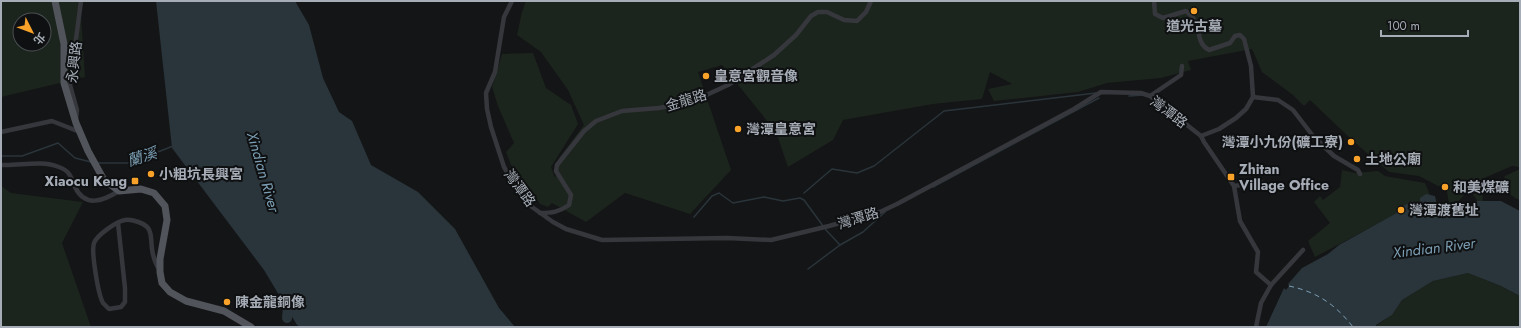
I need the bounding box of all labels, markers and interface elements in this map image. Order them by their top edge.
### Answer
marker: 道光古墓 [1189,6,1199,16]
north arrow [12,12,52,52]
scale bar [1381,12,1468,38]
place label: 道光古墓 [1166,16,1222,36]
text: 100 m [1387,17,1420,35]
text: 北 [30,29,49,48]
street label: 永興路 [62,40,86,84]
place label: 皇意宮觀音像 [714,66,798,86]
marker: 皇意宮觀音像 [701,71,711,81]
street label: 金龍路 [663,84,709,116]
street label: 灣潭路 [1146,91,1192,133]
place label: 灣潭皇意宮 [746,119,816,139]
marker: 灣潭皇意宮 [733,124,743,134]
water label: Xindian River [241,128,285,216]
place label: 灣潭小九份(礦工寮) [1221,132,1343,152]
marker: 灣潭小九份(礦工寮) [1346,137,1356,147]
water label: 蘭溪 [124,142,161,172]
place label: 土地公廟 [1365,149,1421,169]
marker: 土地公廟 [1352,154,1362,164]
place label: Zhitan Village Office [1238,159,1329,195]
place label: 小粗坑長興宮 [159,164,243,184]
street label: 灣潭路 [500,165,540,211]
marker: 小粗坑長興宮 [146,169,156,179]
place label: Xiaocu Keng [45,171,127,191]
marker: Zhitan Village Office [1226,172,1236,182]
marker: Xiaocu Keng [130,176,140,186]
place label: 和美煤礦 [1453,177,1509,197]
marker: 和美煤礦 [1440,182,1450,192]
place label: 灣潭渡舊址 [1409,200,1479,220]
street label: 灣潭路 [835,202,881,234]
marker: 灣潭渡舊址 [1396,205,1406,215]
water label: Xindian River [1391,232,1477,264]
place label: 陳金龍銅像 [235,292,305,312]
marker: 陳金龍銅像 [222,297,232,307]

